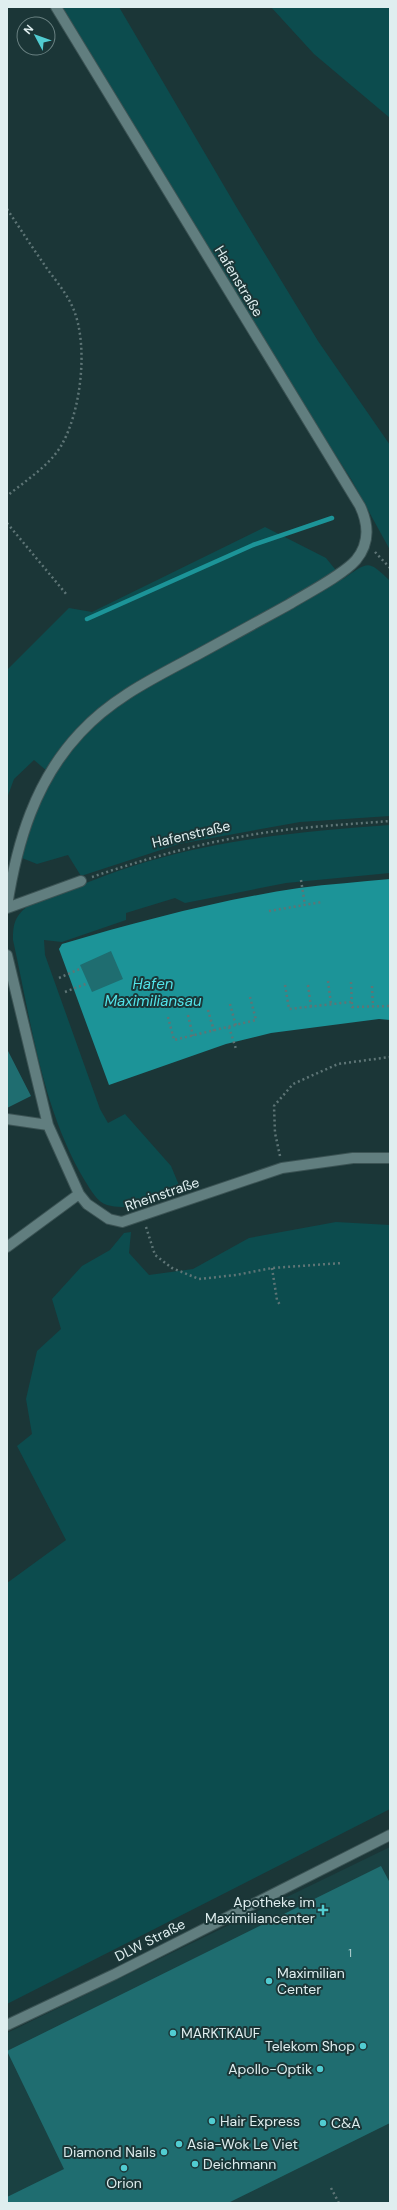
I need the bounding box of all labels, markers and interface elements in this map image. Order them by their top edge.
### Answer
north arrow [16,16,56,56]
text: N [21,22,36,37]
street label: Hafenstraße [211,242,267,320]
street label: Hafenstraße [150,816,232,852]
water label: Hafen Maximiliansau [104,974,202,1011]
street label: Rheinstraße [122,1173,202,1215]
place label: Apotheke im Maximiliancenter [205,1893,315,1927]
marker: Apotheke im Maximiliancenter [318,1905,328,1915]
street label: DLW Straße [112,1915,188,1965]
house number: 1 [348,1945,352,1961]
place label: Maximilian Center [277,1964,345,1998]
marker: Maximilian Center [264,1976,274,1986]
place label: MARKTKAUF [181,2024,261,2042]
marker: MARKTKAUF [168,2028,178,2038]
place label: Telekom Shop [265,2037,355,2055]
marker: Telekom Shop [358,2041,368,2051]
place label: Apollo-Optik [228,2060,312,2078]
marker: Apollo-Optik [315,2064,325,2074]
place label: Hair Express [220,2112,300,2130]
place label: C&A [331,2114,361,2132]
marker: Hair Express [207,2116,217,2126]
marker: C&A [318,2118,328,2128]
place label: Asia-Wok Le Viet [187,2135,298,2153]
marker: Asia-Wok Le Viet [174,2139,184,2149]
place label: Diamond Nails [63,2143,156,2161]
marker: Diamond Nails [159,2147,169,2157]
place label: Deichmann [203,2155,276,2173]
marker: Deichmann [190,2159,200,2169]
marker: Orion [119,2163,129,2173]
place label: Orion [106,2174,142,2192]

